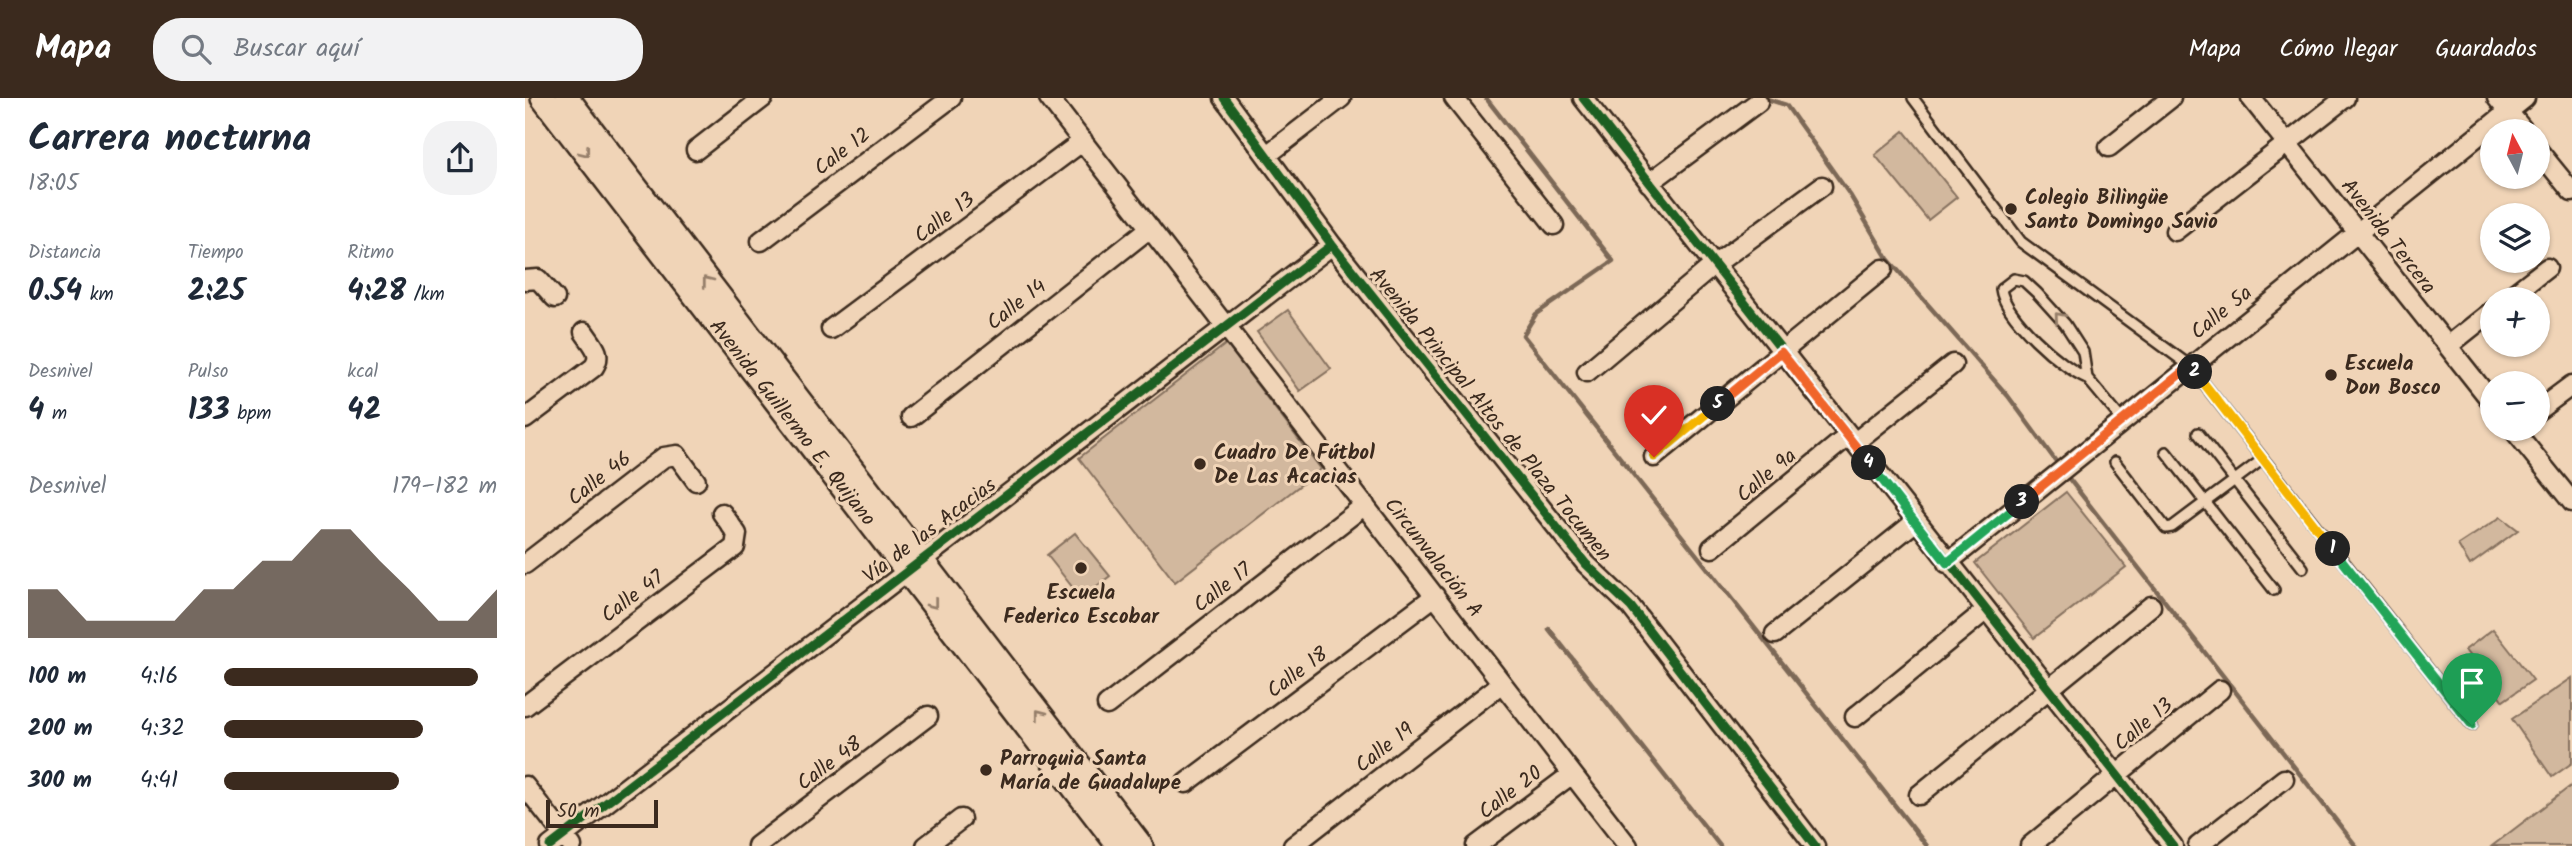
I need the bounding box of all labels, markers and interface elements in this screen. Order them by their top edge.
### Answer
search box [153,18,643,81]
text: Mapa [35,23,111,76]
text: Buscar aquí [233,28,360,70]
icon: search [177,30,215,68]
text: Mapa [2188,30,2241,69]
text: Cómo llegar [2279,30,2397,69]
text: Guardados [2435,30,2537,69]
text: Carrera nocturna [28,110,311,170]
north arrow [2480,119,2550,189]
map controls [2480,119,2550,441]
street label: Cale 12 [807,120,878,185]
button: share [423,121,497,195]
one-way arrow [577,144,589,157]
text: 18:05 [28,166,79,202]
street label: Avenida Tercera [2332,172,2444,302]
place label: Colegio Bilingüe Santo Domingo Savio [2025,182,2218,239]
street label: Calle 13 [907,184,982,252]
marker: Colegio Bilingüe Santo Domingo Savio [2003,201,2019,217]
button: layers [2480,203,2550,273]
text: Distancia [28,238,101,268]
text: Tiempo [188,238,244,268]
text: Ritmo [347,238,394,268]
street label: Avenida Principal Altos de Plaza Tocumen [1360,260,1619,570]
text: 0.54 [28,268,82,316]
text: 2:25 [188,268,245,316]
text: 4:28 [347,268,406,316]
street label: Calle 14 [980,271,1054,339]
one-way arrow [703,276,716,289]
street label: Calle 5a [2184,278,2260,349]
text: km [82,280,114,310]
text: /km [406,280,445,310]
button: + [2480,287,2550,357]
street label: Avenida Guillermo E. Quijano [700,312,883,534]
one-way arrow [2055,313,2067,326]
place label: Escuela Don Bosco [2345,348,2441,405]
pin: 2 [2177,354,2213,390]
text: 2 [2189,356,2200,386]
text: Desnivel [28,357,93,387]
text: Pulso [188,357,228,387]
text: kcal [347,357,378,387]
marker: Escuela Don Bosco [2323,367,2339,383]
button: − [2480,371,2550,441]
pin [1624,385,1684,457]
pin: 5 [1701,386,1735,422]
text: 4 [28,387,44,435]
text: 133 [188,387,230,435]
text: 42 [347,387,381,435]
text: 5 [1713,388,1722,418]
icon: check [1635,396,1673,434]
text: m [44,399,67,429]
text: bpm [230,399,271,429]
place label: Cuadro De Fútbol De Las Acacias [1214,437,1375,494]
street label: Calle 9a [1729,441,1805,512]
street label: Calle 46 [561,443,639,515]
pin: 4 [1851,446,1887,480]
text: 4 [1863,447,1874,477]
marker: Cuadro De Fútbol De Las Acacias [1192,456,1208,472]
text: Desnivel [28,469,106,505]
text: 179–182 m [392,469,497,505]
street label: Vía de las Acacias [856,470,1004,593]
pin: 3 [2005,484,2039,520]
text: 3 [2016,486,2027,516]
street label: Circunvalación A [1375,491,1490,625]
pin: 1 [2315,532,2351,566]
text: 1 [2330,533,2335,563]
street label: Calle 17 [1186,554,1260,622]
marker: Escuela Federico Escobar [1073,560,1089,576]
street label: Calle 47 [594,562,673,632]
place label: Escuela Federico Escobar [1003,577,1160,634]
one-way arrow [924,597,937,609]
street label: Calle 18 [1260,639,1336,707]
pin [2442,653,2502,725]
text: 100 m [28,659,86,695]
text: 4:16 [140,659,178,695]
icon: arrive [2453,664,2491,702]
street label: Calle 13 [2107,690,2181,760]
one-way arrow [1035,709,1048,722]
text: 200 m [28,711,93,747]
text: 4:32 [140,711,185,747]
street label: Calle 19 [1348,714,1422,782]
street label: Calle 48 [790,728,870,800]
place label: Parroquia Santa María de Guadalupe [1000,743,1181,800]
street label: Calle 20 [1472,758,1550,828]
marker: Parroquia Santa María de Guadalupe [978,762,994,778]
text: 300 m [28,763,92,799]
text: 4:41 [140,763,178,799]
scale bar [546,797,658,829]
text: 50 m [557,797,599,827]

